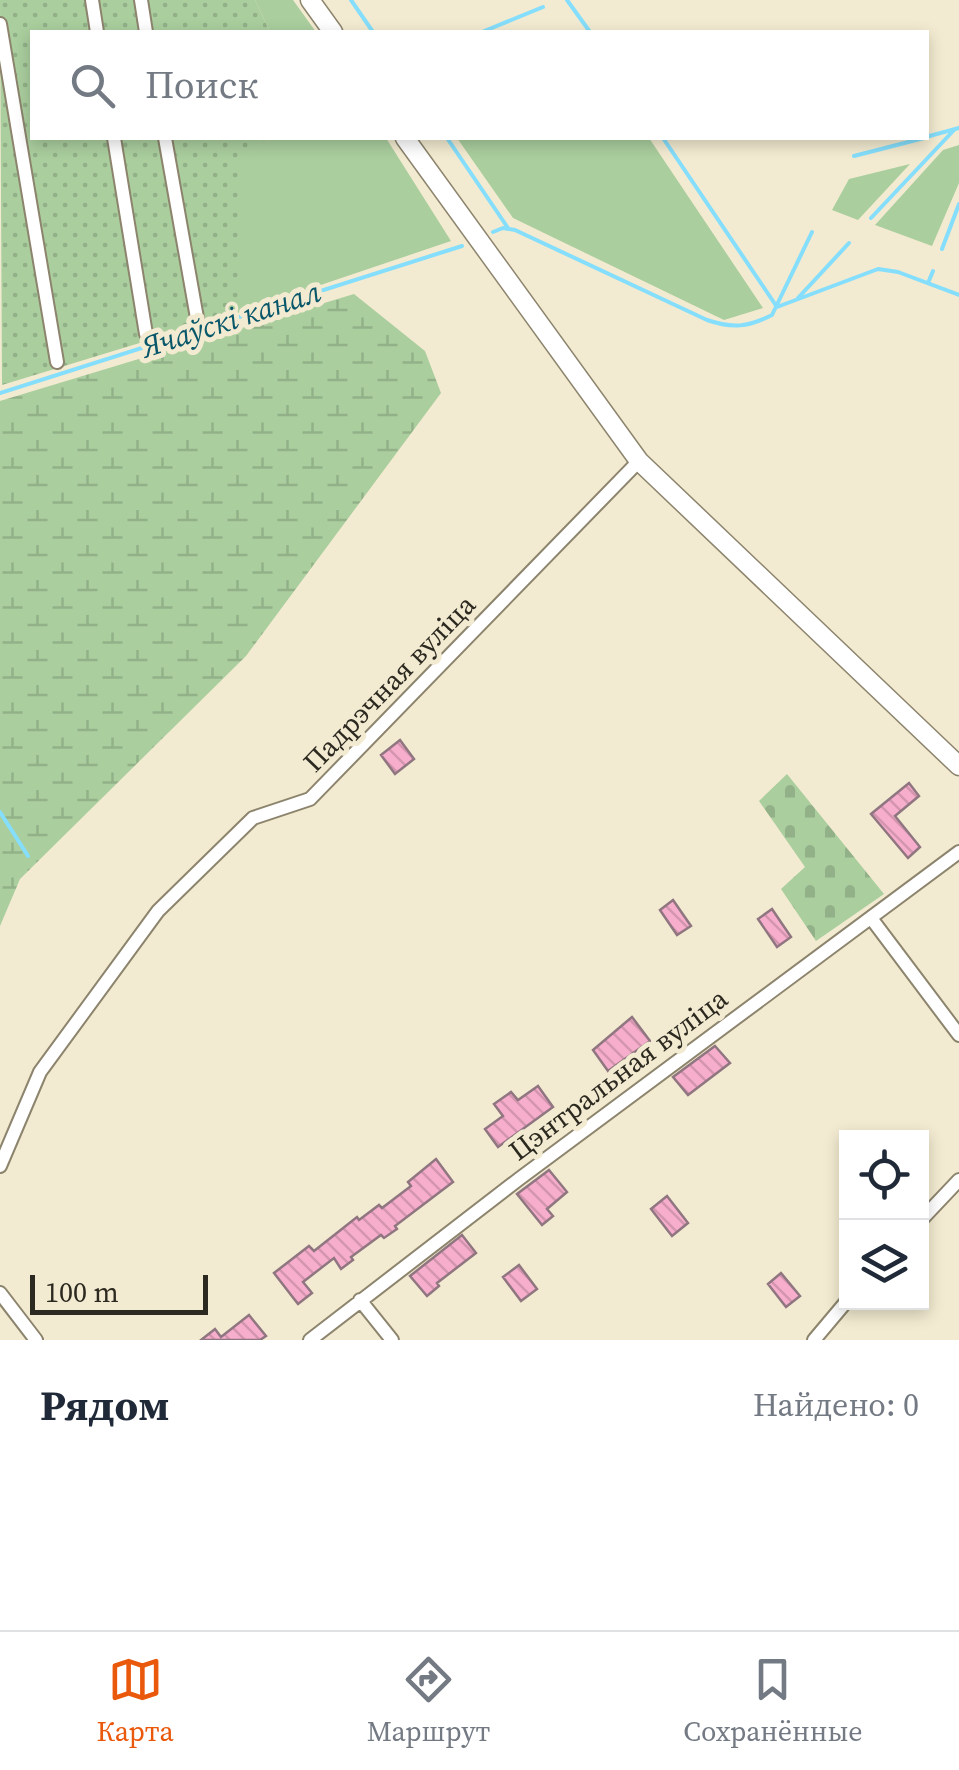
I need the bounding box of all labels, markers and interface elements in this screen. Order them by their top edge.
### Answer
search box [30,30,929,140]
icon: search [65,58,120,113]
text: Поиск [145,59,258,111]
water label: Ячаўскі канал [134,271,326,368]
street label: Падрэчная вуліца [294,585,484,780]
street label: Цэнтральная вуліца [501,979,736,1169]
map controls [839,1130,929,1310]
button: locate [839,1130,929,1220]
button: layers [839,1220,929,1310]
scale bar [30,1270,208,1314]
text: 100 m [45,1273,119,1311]
text: Рядом [40,1376,169,1434]
text: Найдено: 0 [753,1383,919,1427]
tab: Карта [96,1652,174,1750]
tab: Маршрут [367,1652,490,1750]
tab: Сохранённые [683,1652,863,1750]

